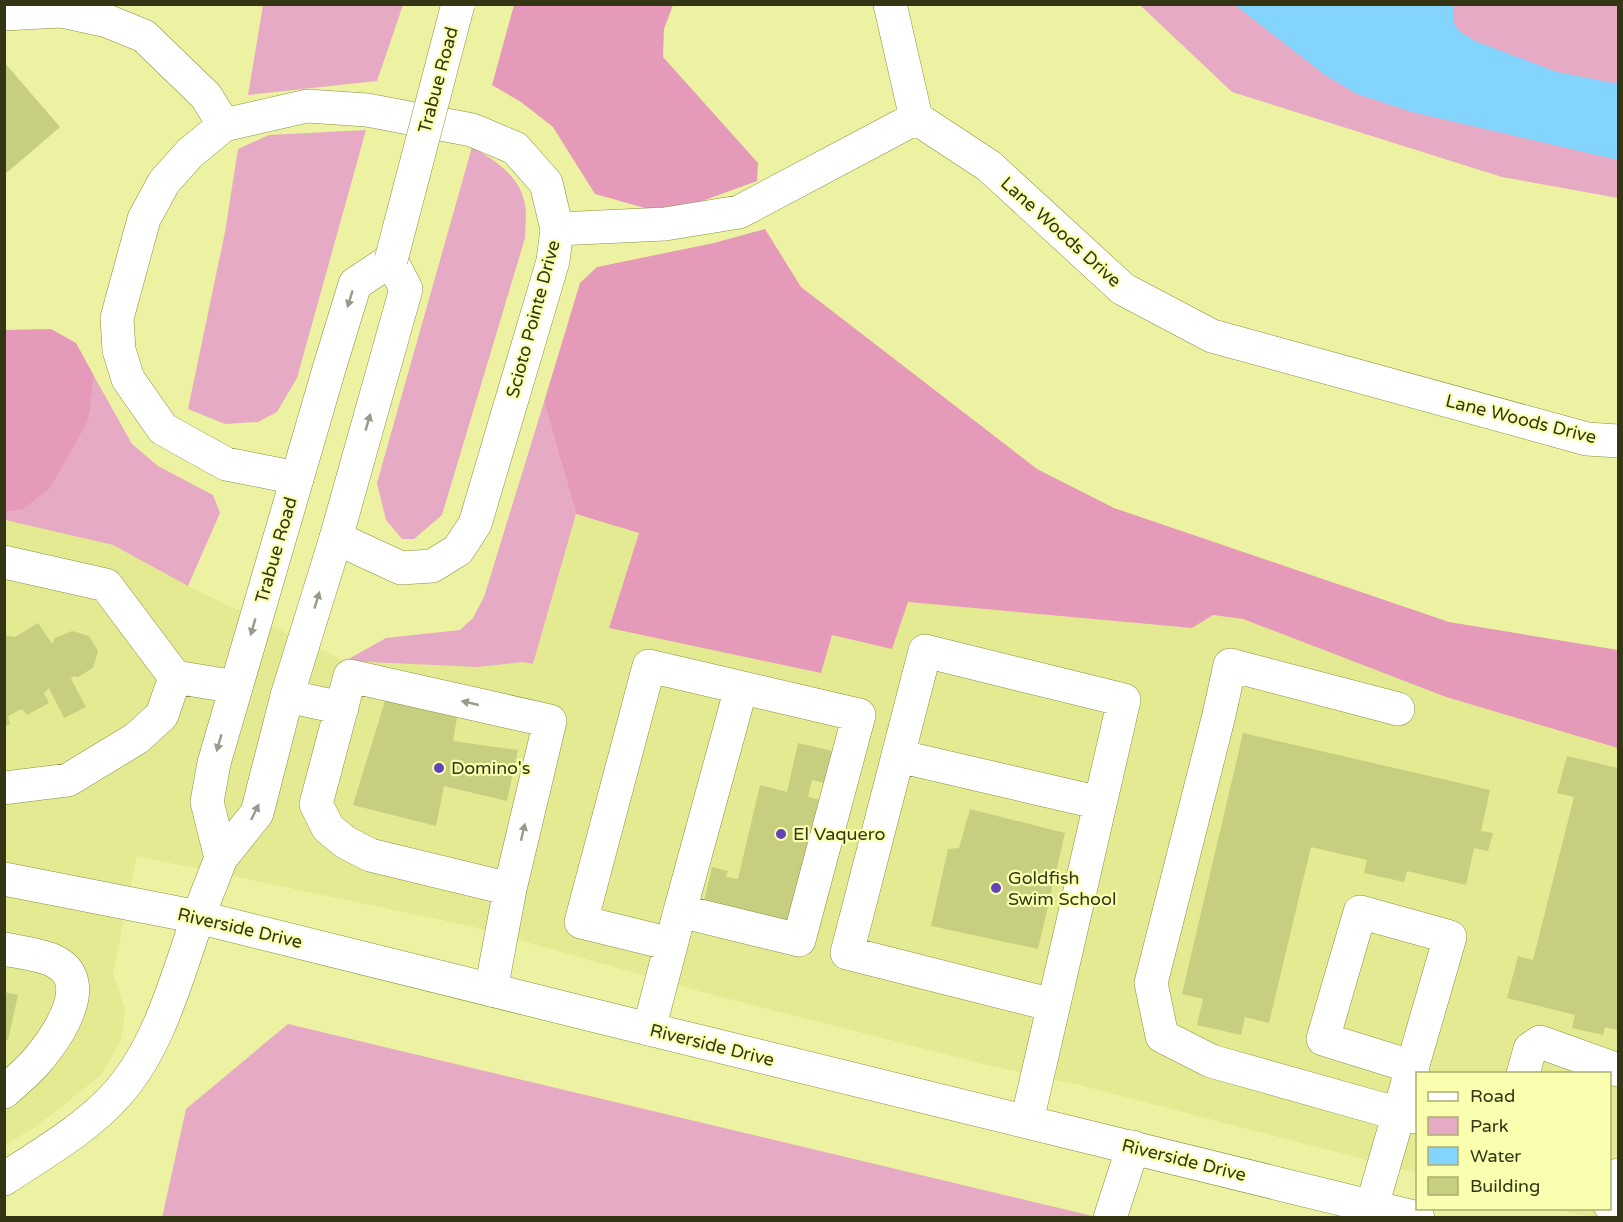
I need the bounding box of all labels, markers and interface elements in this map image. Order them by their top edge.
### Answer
street label: Trabue Road [413,24,463,136]
street label: Lane Woods Drive [996,172,1126,292]
street label: Scioto Pointe Drive [501,238,565,400]
one-way arrow [345,290,355,308]
street label: Lane Woods Drive [1443,390,1599,448]
one-way arrow [364,413,373,431]
street label: Trabue Road [250,494,302,606]
one-way arrow [313,591,322,609]
one-way arrow [248,618,257,636]
one-way arrow [461,698,479,708]
one-way arrow [214,734,223,752]
place label: Domino's [451,757,530,779]
marker: Domino's [432,761,446,775]
one-way arrow [251,803,260,820]
one-way arrow [519,823,529,841]
place label: El Vaquero [793,823,885,845]
marker: El Vaquero [774,827,788,841]
place label: Goldfish Swim School [1008,867,1116,910]
marker: Goldfish Swim School [989,881,1003,895]
street label: Riverside Drive [175,903,305,953]
street label: Riverside Drive [647,1019,777,1071]
legend [1416,1072,1611,1210]
text: Road [1470,1085,1515,1107]
text: Park [1470,1115,1509,1137]
street label: Riverside Drive [1119,1134,1249,1186]
text: Water [1470,1145,1521,1167]
text: Building [1470,1175,1540,1197]

